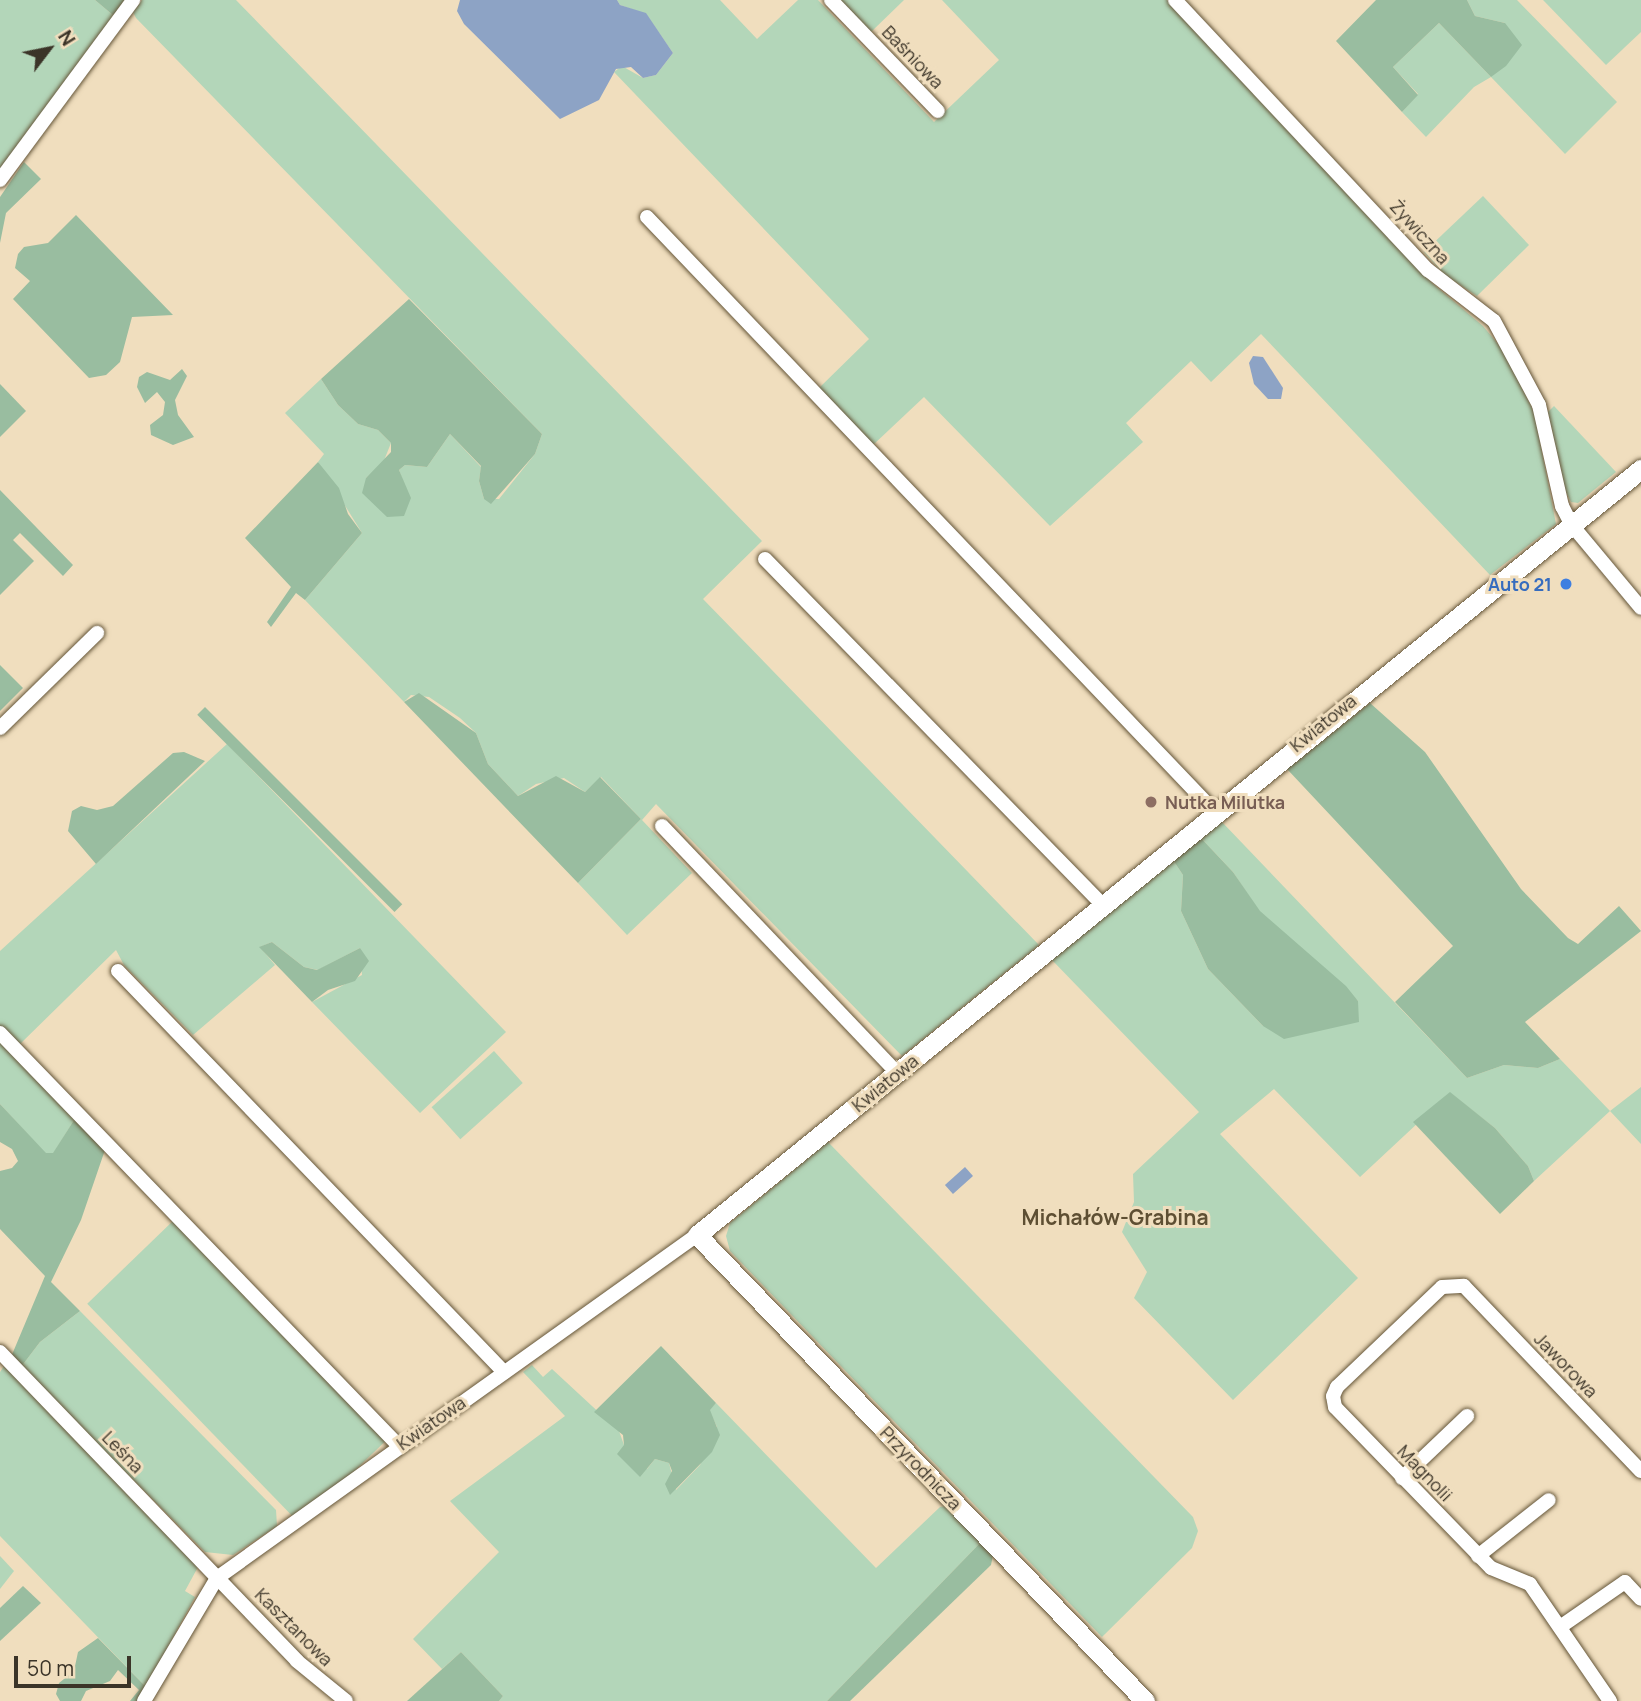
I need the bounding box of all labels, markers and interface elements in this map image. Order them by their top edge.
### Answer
north arrow [14,14,84,84]
street label: Baśniowa [878,21,948,93]
text: N [52,25,81,51]
street label: Żywiczna [1386,196,1454,268]
place label: Auto 21 [1488,573,1552,595]
marker: Auto 21 [1558,576,1574,592]
street label: Kwiatowa [1285,690,1361,756]
place label: Nutka Milutka [1165,791,1285,813]
marker: Nutka Milutka [1143,794,1159,810]
street label: Kwiatowa [847,1050,923,1116]
district label: Michałów-Grabina [1022,1204,1208,1230]
street label: Jaworowa [1530,1328,1602,1402]
street label: Kwiatowa [392,1391,470,1455]
street label: Przyrodnicza [876,1422,966,1514]
street label: Leśna [98,1427,148,1477]
street label: Magnolii [1393,1440,1457,1506]
street label: Kasztanowa [251,1584,337,1670]
scale bar [18,1642,135,1686]
text: 50 m [27,1654,74,1682]

